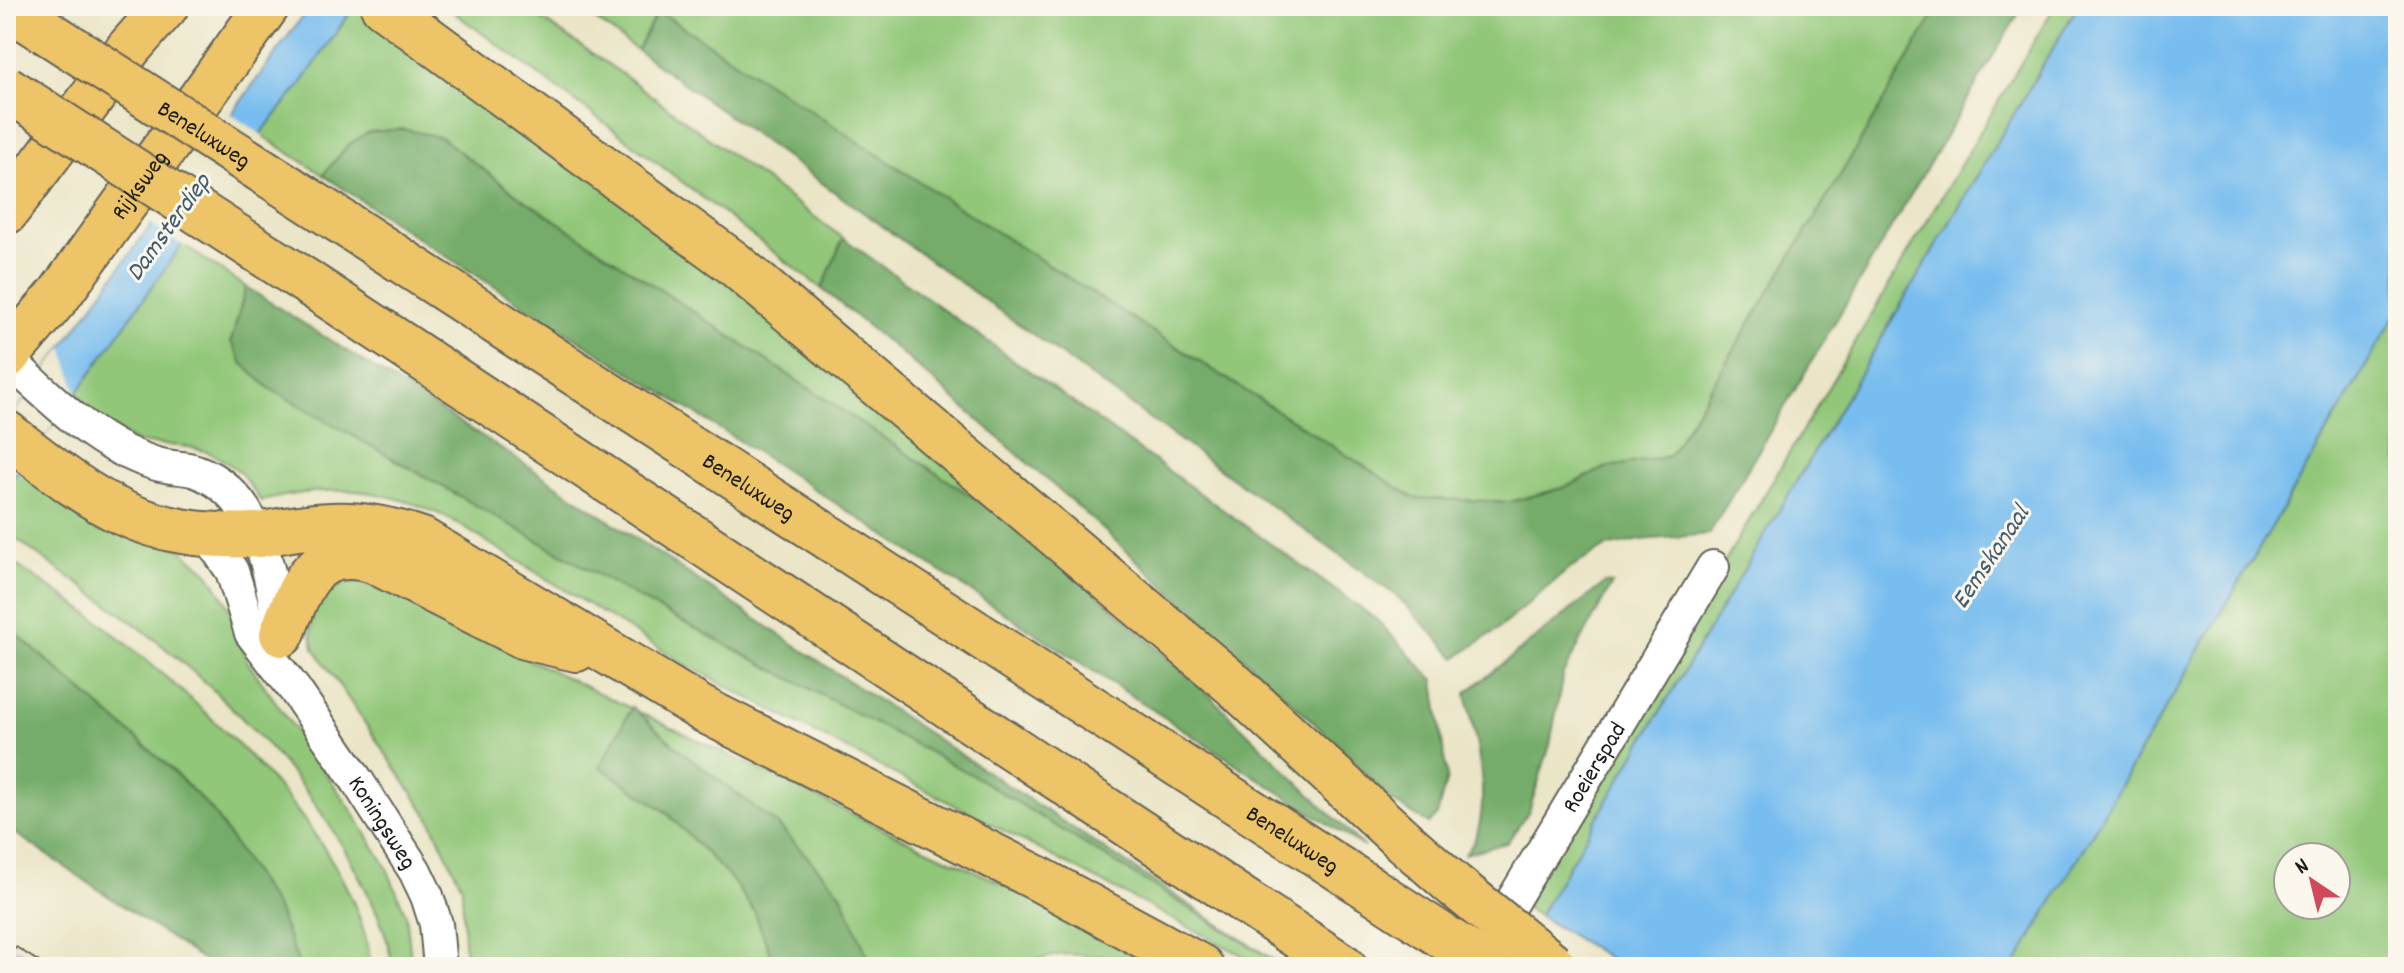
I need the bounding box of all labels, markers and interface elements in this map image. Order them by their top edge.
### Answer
street label: Beneluxweg [150,93,257,179]
street label: Rijksweg [104,144,178,228]
water label: Damsterdiep [118,166,222,290]
street label: Beneluxweg [694,446,801,532]
water label: Eemskanaal [1944,497,2041,617]
street label: Roeierspad [1555,717,1636,820]
street label: Koningsweg [338,769,424,877]
street label: Beneluxweg [1238,798,1345,884]
north arrow [2272,841,2352,921]
text: N [2289,852,2316,883]

